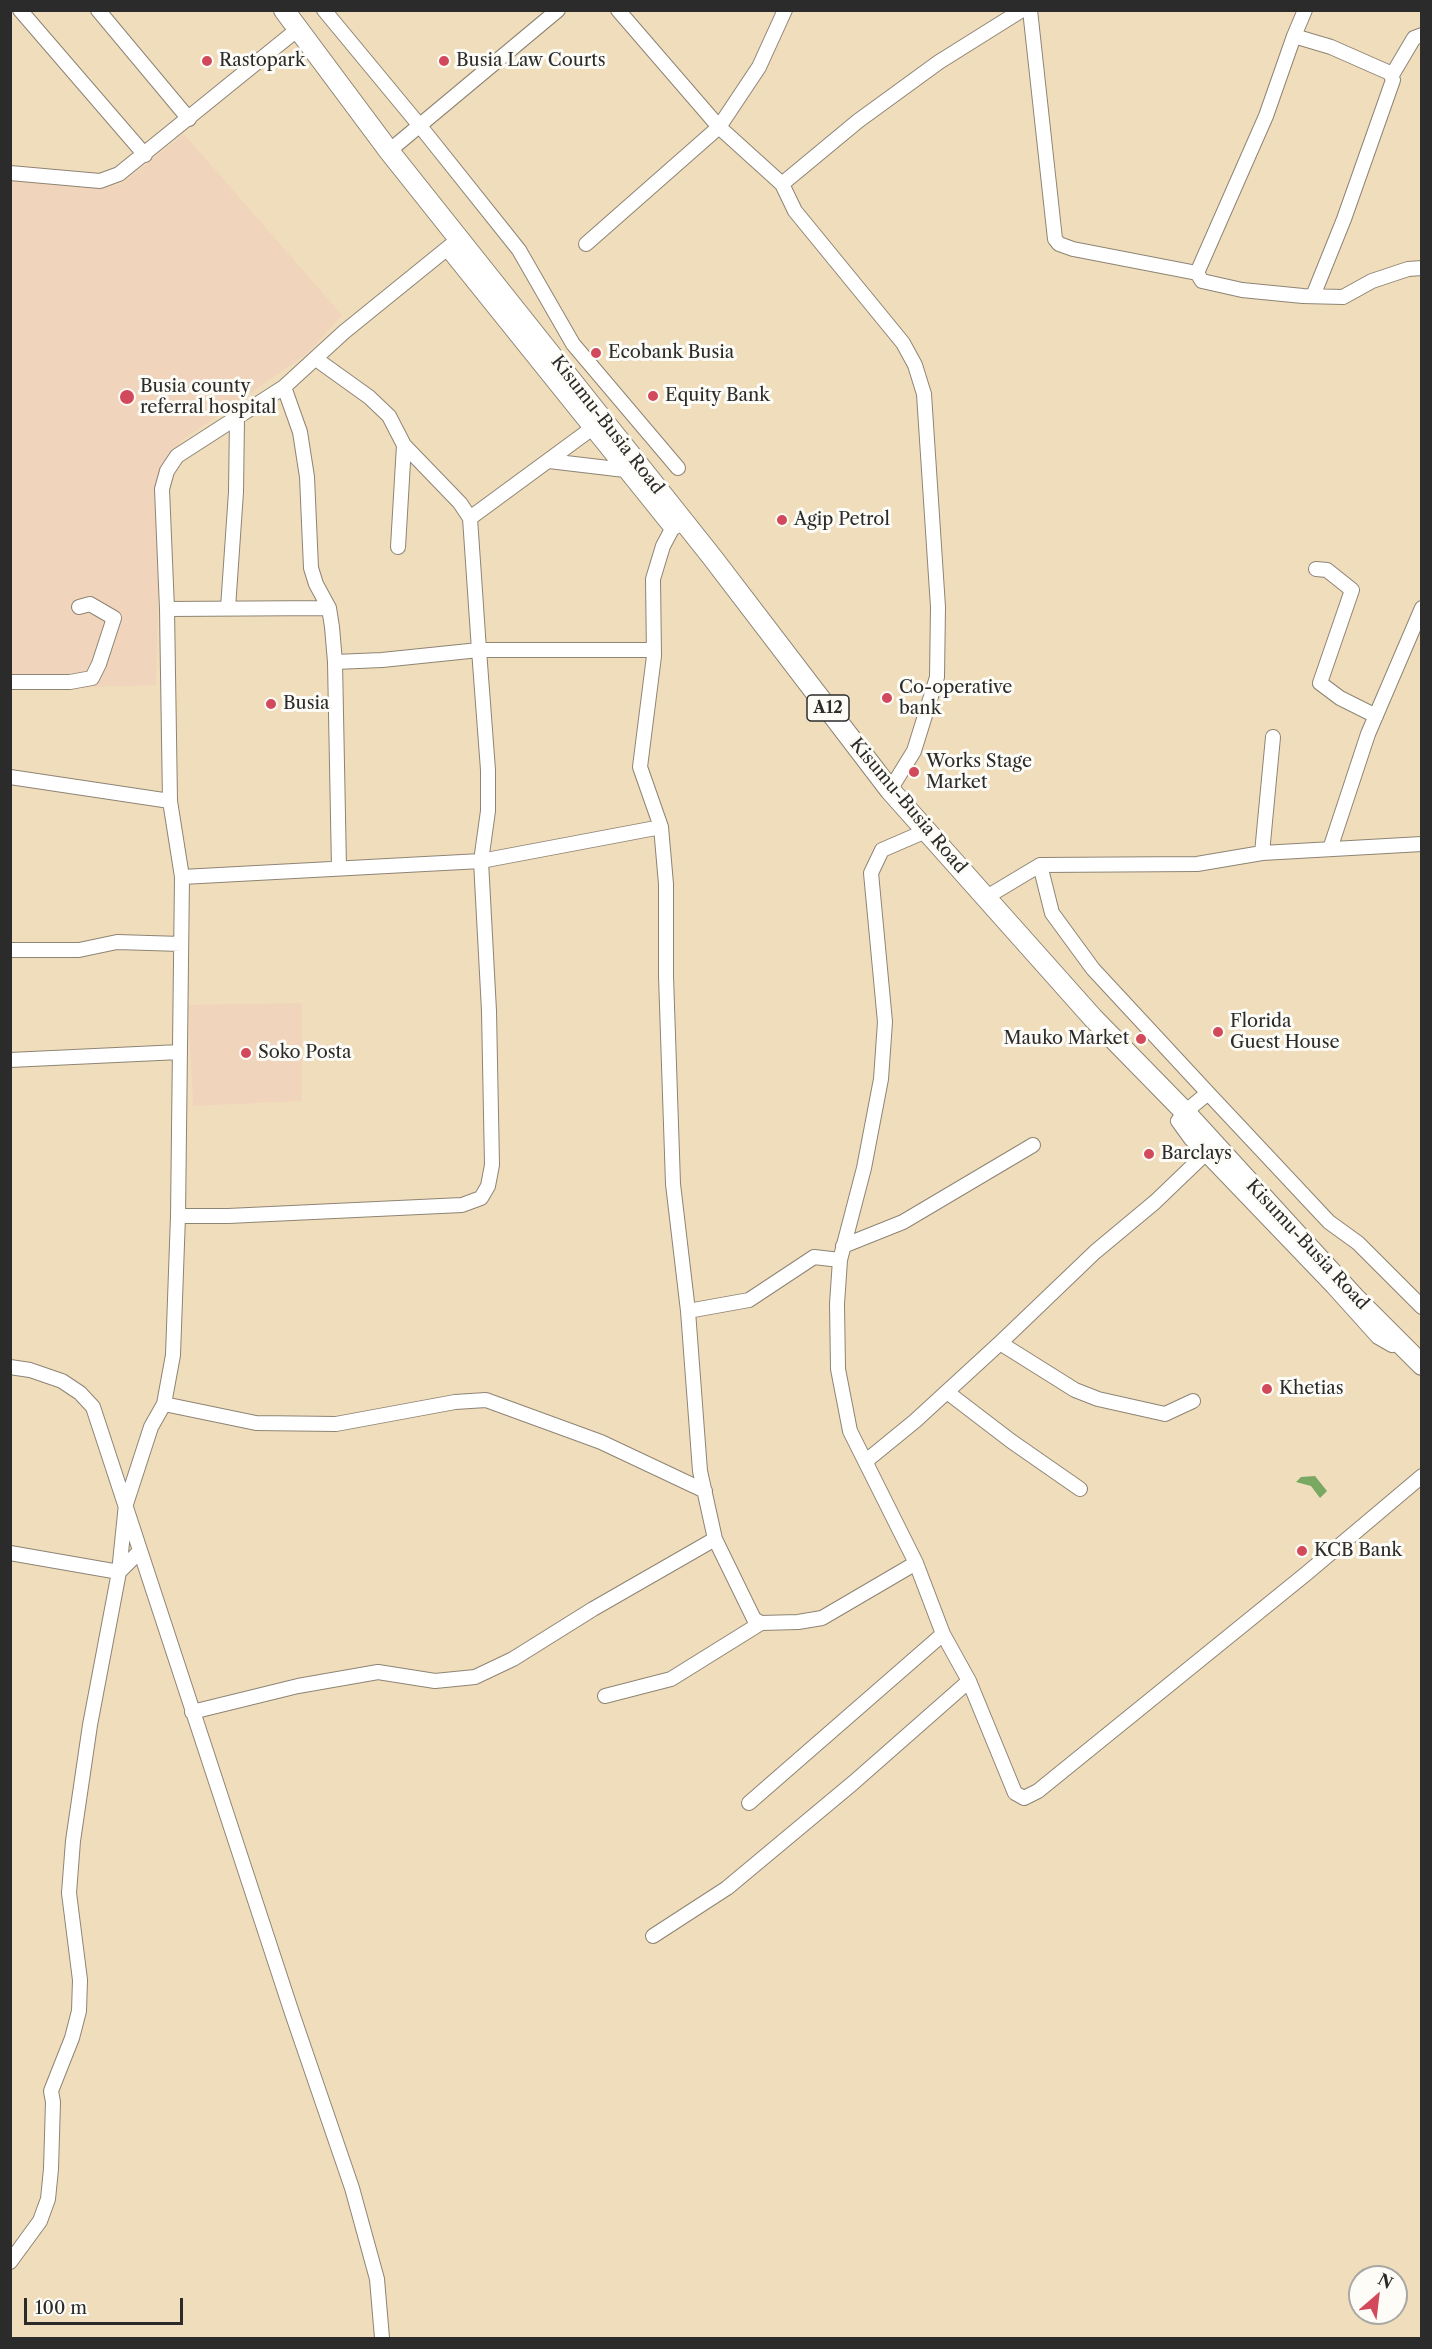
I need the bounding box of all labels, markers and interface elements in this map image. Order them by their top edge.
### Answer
place label: Rastopark [219,50,305,72]
place label: Busia Law Courts [456,50,606,72]
marker: Rastopark [200,54,214,68]
marker: Busia Law Courts [437,54,451,68]
place label: Ecobank Busia [608,342,734,364]
marker: Ecobank Busia [589,346,603,360]
street label: Kisumu-Busia Road [546,351,668,499]
place label: Busia county referral hospital [140,376,276,418]
place label: Equity Bank [665,385,770,407]
marker: Busia county referral hospital [118,388,136,406]
marker: Equity Bank [646,389,660,403]
place label: Agip Petrol [794,509,890,531]
marker: Agip Petrol [775,513,789,527]
place label: Co-operative bank [899,677,1012,720]
marker: Co-operative bank [880,691,894,705]
place label: Busia [283,693,329,715]
road number: A12 [807,695,849,721]
marker: Busia [264,697,278,711]
street label: Kisumu-Busia Road [845,734,971,878]
place label: Works Stage Market [926,751,1032,794]
marker: Works Stage Market [907,765,921,779]
place label: Florida Guest House [1230,1011,1340,1054]
marker: Florida Guest House [1211,1025,1225,1039]
place label: Mauko Market [1004,1028,1129,1050]
marker: Mauko Market [1134,1032,1148,1046]
place label: Soko Posta [258,1042,351,1064]
marker: Soko Posta [239,1046,253,1060]
place label: Barclays [1161,1143,1232,1165]
marker: Barclays [1142,1147,1156,1161]
street label: Kisumu-Busia Road [1241,1175,1373,1315]
place label: Khetias [1279,1378,1344,1400]
marker: Khetias [1260,1382,1274,1396]
place label: KCB Bank [1314,1540,1402,1562]
marker: KCB Bank [1295,1544,1309,1558]
north arrow [1348,2265,1408,2325]
text: N [1375,2269,1396,2293]
scale bar [27,2286,186,2324]
text: 100 m [35,2297,87,2319]

